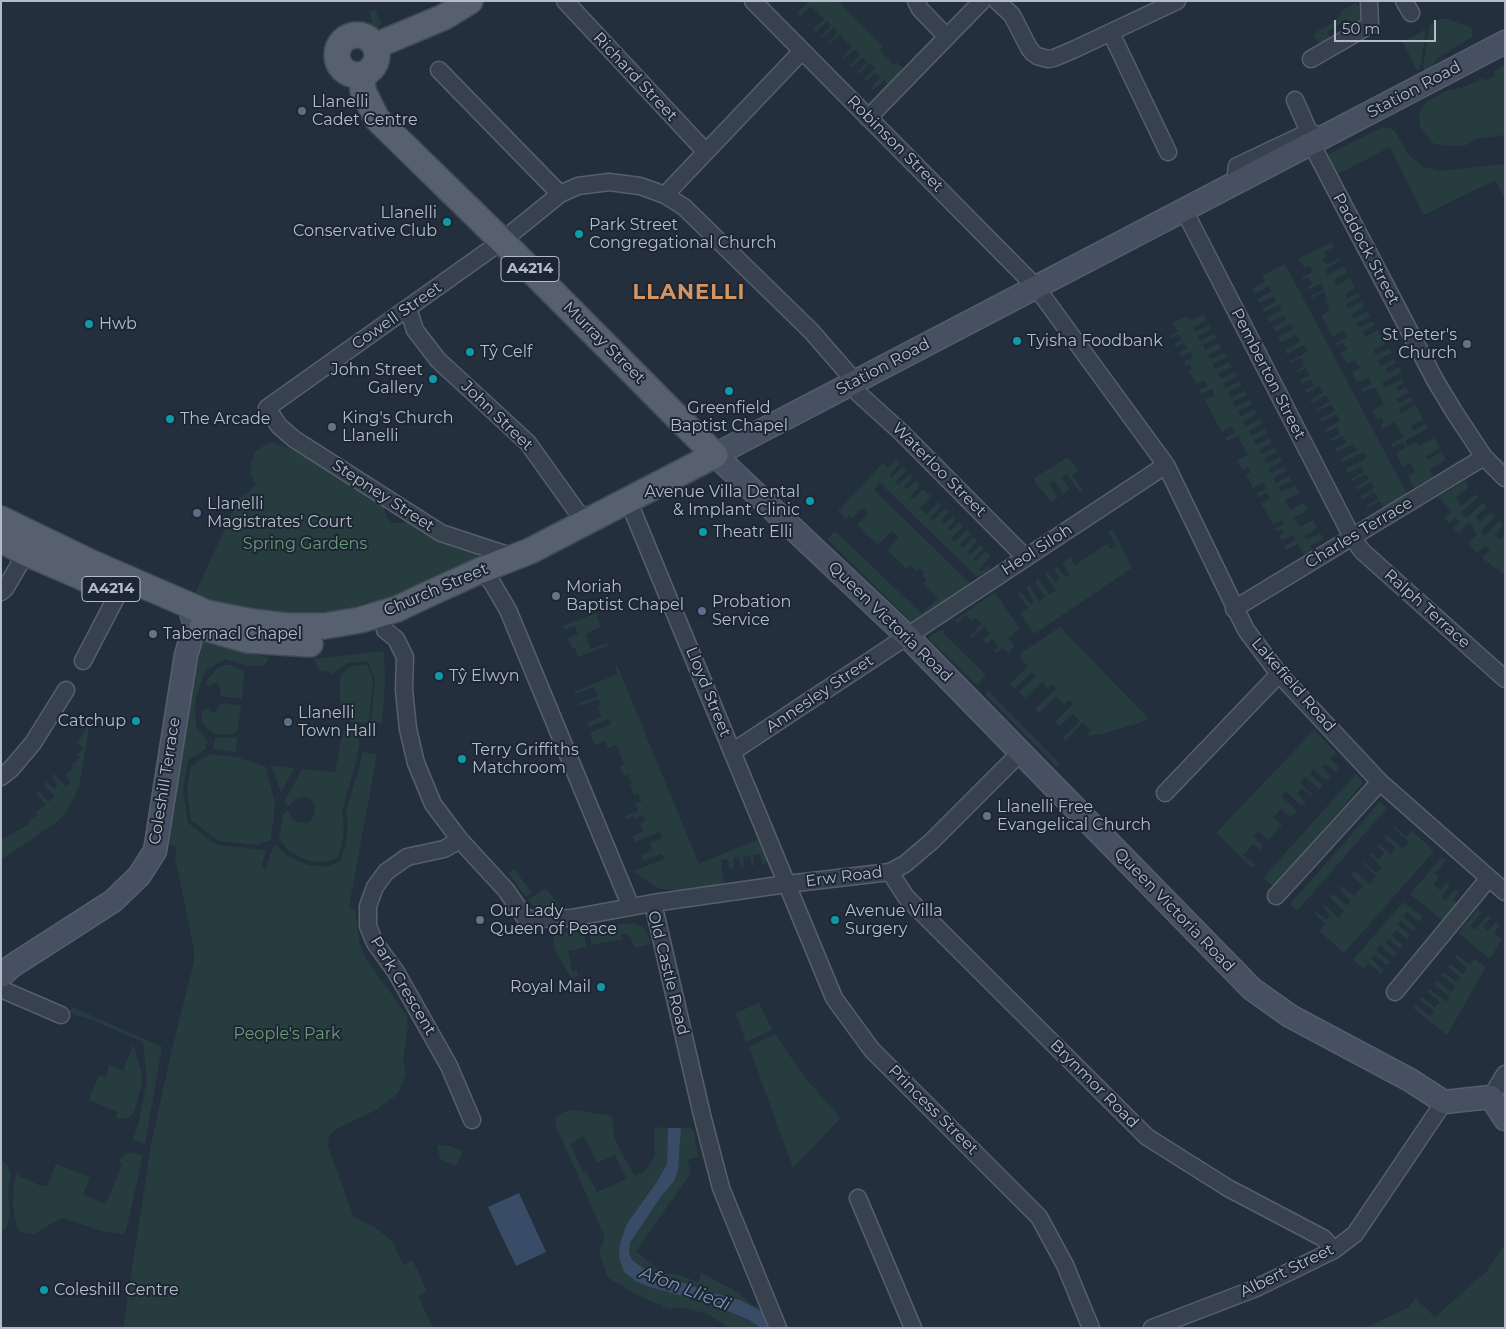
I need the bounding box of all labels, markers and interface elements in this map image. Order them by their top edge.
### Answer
scale bar [1336,10,1438,42]
text: 50 m [1342,19,1380,38]
street label: Richard Street [589,29,681,125]
street label: Station Road [1364,57,1464,123]
place label: Llanelli Cadet Centre [312,92,418,130]
street label: Robinson Street [843,92,947,196]
marker: Llanelli Cadet Centre [296,105,308,117]
street label: Paddock Street [1329,190,1403,308]
place label: Llanelli Conservative Club [293,203,437,241]
place label: Park Street Congregational Church [589,215,776,253]
marker: Llanelli Conservative Club [441,216,453,228]
marker: Park Street Congregational Church [573,228,585,240]
road number: A4214 [501,256,559,282]
street label: Cowell Street [348,278,446,354]
district label: LLANELLI [632,280,746,306]
street label: Murray Street [559,298,649,388]
street label: Pemberton Street [1227,305,1309,443]
place label: Hwb [99,314,137,334]
marker: Hwb [83,318,95,330]
place label: St Peter's Church [1382,325,1457,363]
place label: Tyisha Foodbank [1027,331,1163,351]
street label: Station Road [833,334,933,400]
marker: Tyisha Foodbank [1011,335,1023,347]
marker: St Peter's Church [1461,338,1473,350]
place label: Tŷ Celf [480,342,532,362]
marker: Tŷ Celf [464,346,476,358]
place label: John Street Gallery [331,360,423,398]
marker: John Street Gallery [427,373,439,385]
street label: John Street [457,377,537,455]
marker: Greenfield Baptist Chapel [723,385,735,397]
place label: Greenfield Baptist Chapel [670,398,788,436]
place label: King's Church Llanelli [342,408,454,446]
place label: The Arcade [180,409,271,429]
marker: The Arcade [164,413,176,425]
street label: Waterloo Street [888,419,990,521]
marker: King's Church Llanelli [326,421,338,433]
street label: Stepney Street [328,456,438,536]
place label: Avenue Villa Dental & Implant Clinic [644,482,800,520]
street label: Charles Terrace [1302,493,1416,573]
place label: Llanelli Magistrates' Court [207,494,352,532]
marker: Avenue Villa Dental & Implant Clinic [804,495,816,507]
marker: Llanelli Magistrates' Court [191,507,203,519]
street label: Heol Siloh [998,520,1076,580]
place label: Theatr Elli [713,522,793,542]
marker: Theatr Elli [697,526,709,538]
park label: Spring Gardens [243,534,367,554]
street label: Queen Victoria Road [824,558,956,686]
street label: Church Street [381,559,491,621]
street label: Ralph Terrace [1380,565,1474,653]
road number: A4214 [82,576,140,602]
place label: Moriah Baptist Chapel [566,577,684,615]
marker: Moriah Baptist Chapel [550,590,562,602]
place label: Probation Service [712,592,791,630]
marker: Probation Service [696,605,708,617]
place label: Tabernacl Chapel [163,624,302,644]
marker: Tabernacl Chapel [147,628,159,640]
street label: Lakefield Road [1247,634,1339,736]
street label: Lloyd Street [681,644,735,740]
street label: Annesley Street [763,651,877,737]
place label: Tŷ Elwyn [449,666,520,686]
marker: Tŷ Elwyn [433,670,445,682]
place label: Llanelli Town Hall [298,703,376,741]
place label: Catchup [58,711,126,731]
marker: Catchup [130,715,142,727]
street label: Coleshill Terrace [145,716,185,846]
marker: Llanelli Town Hall [282,716,294,728]
place label: Terry Griffiths Matchroom [472,740,579,778]
marker: Terry Griffiths Matchroom [456,753,468,765]
place label: Llanelli Free Evangelical Church [997,797,1151,835]
marker: Llanelli Free Evangelical Church [981,810,993,822]
street label: Queen Victoria Road [1110,844,1238,976]
street label: Erw Road [804,863,884,891]
place label: Our Lady Queen of Peace [490,901,617,939]
place label: Avenue Villa Surgery [845,901,943,939]
street label: Old Castle Road [643,909,693,1037]
marker: Our Lady Queen of Peace [474,914,486,926]
marker: Avenue Villa Surgery [829,914,841,926]
street label: Park Crescent [366,933,440,1039]
place label: Royal Mail [510,977,591,997]
marker: Royal Mail [595,981,607,993]
park label: People's Park [233,1024,341,1044]
street label: Brynmor Road [1046,1036,1142,1132]
street label: Princess Street [884,1061,982,1159]
street label: Albert Street [1237,1240,1337,1302]
water label: Afon Lliedi [637,1262,733,1316]
place label: Coleshill Centre [54,1280,179,1300]
marker: Coleshill Centre [38,1284,50,1296]

